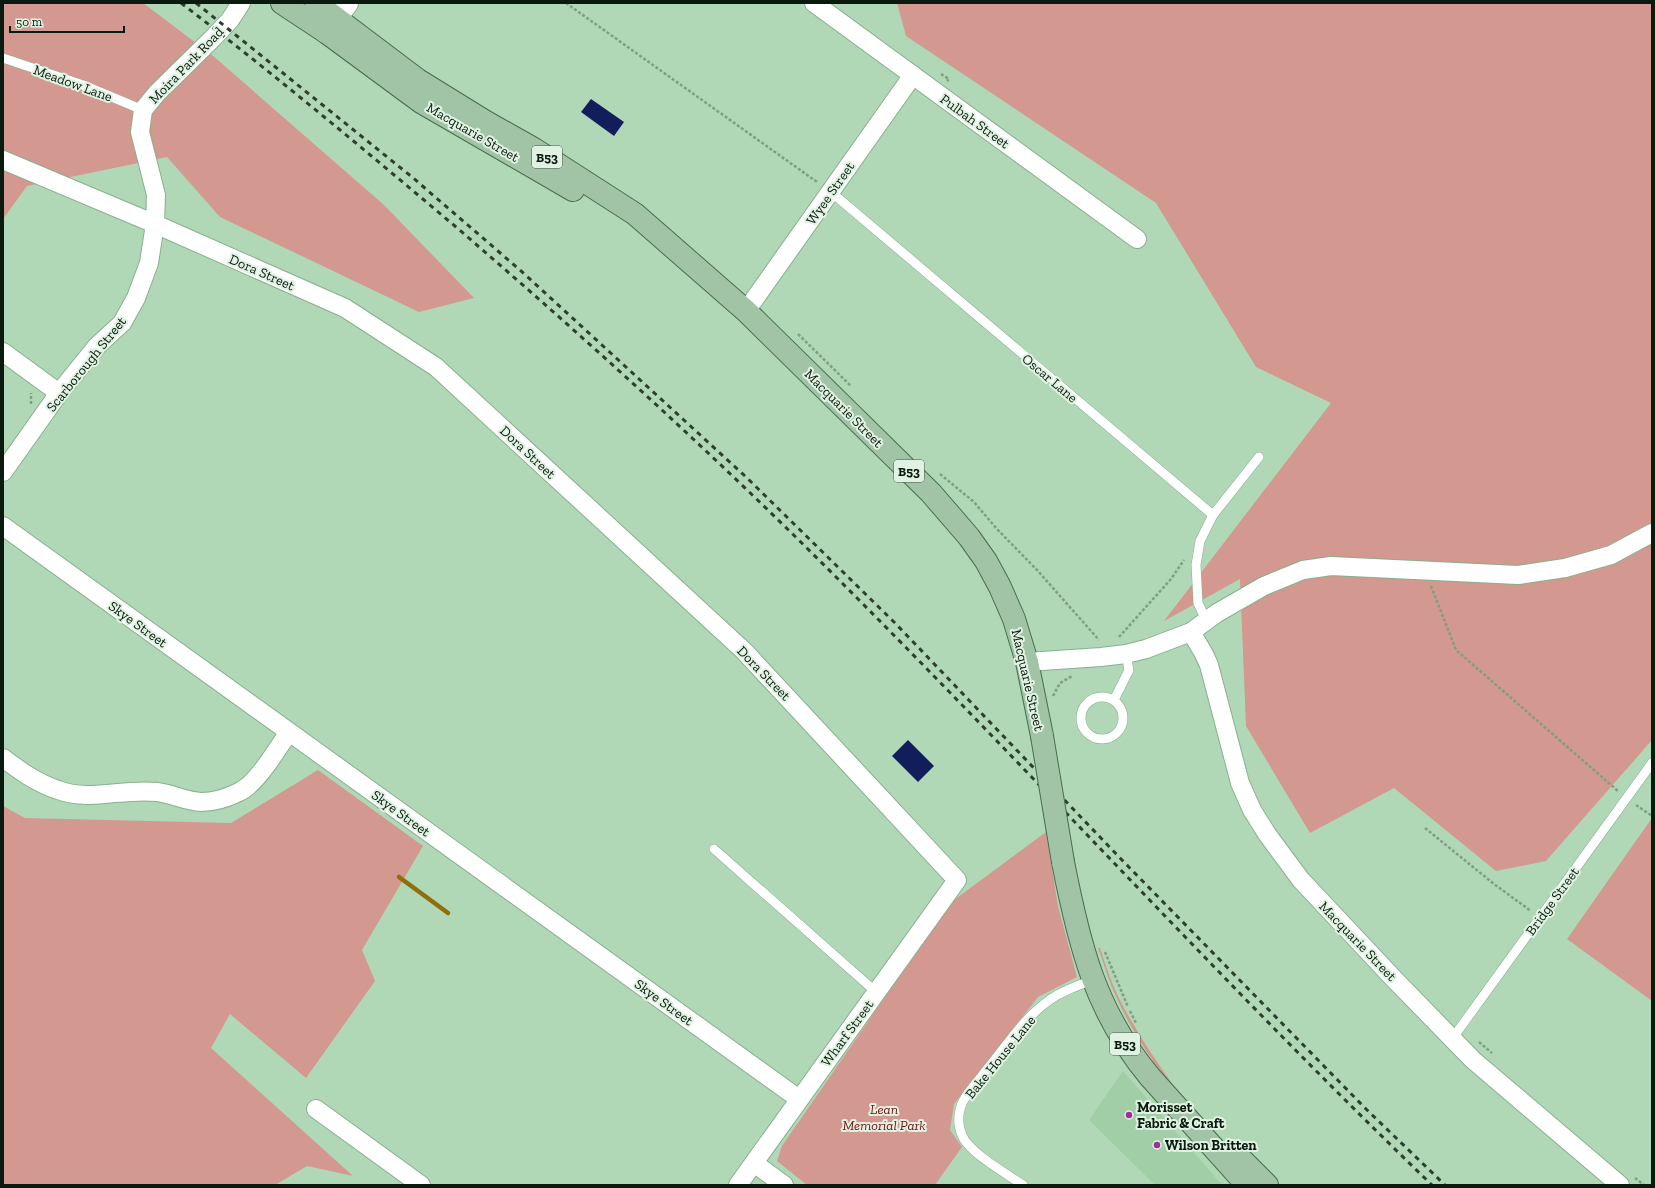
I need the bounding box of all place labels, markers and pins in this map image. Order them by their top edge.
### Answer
place label: Morisset Fabric & Craft [1137,1099,1225,1132]
marker: Morisset Fabric & Craft [1124,1110,1134,1120]
place label: Wilson Britten [1165,1137,1257,1154]
marker: Wilson Britten [1152,1140,1162,1150]

